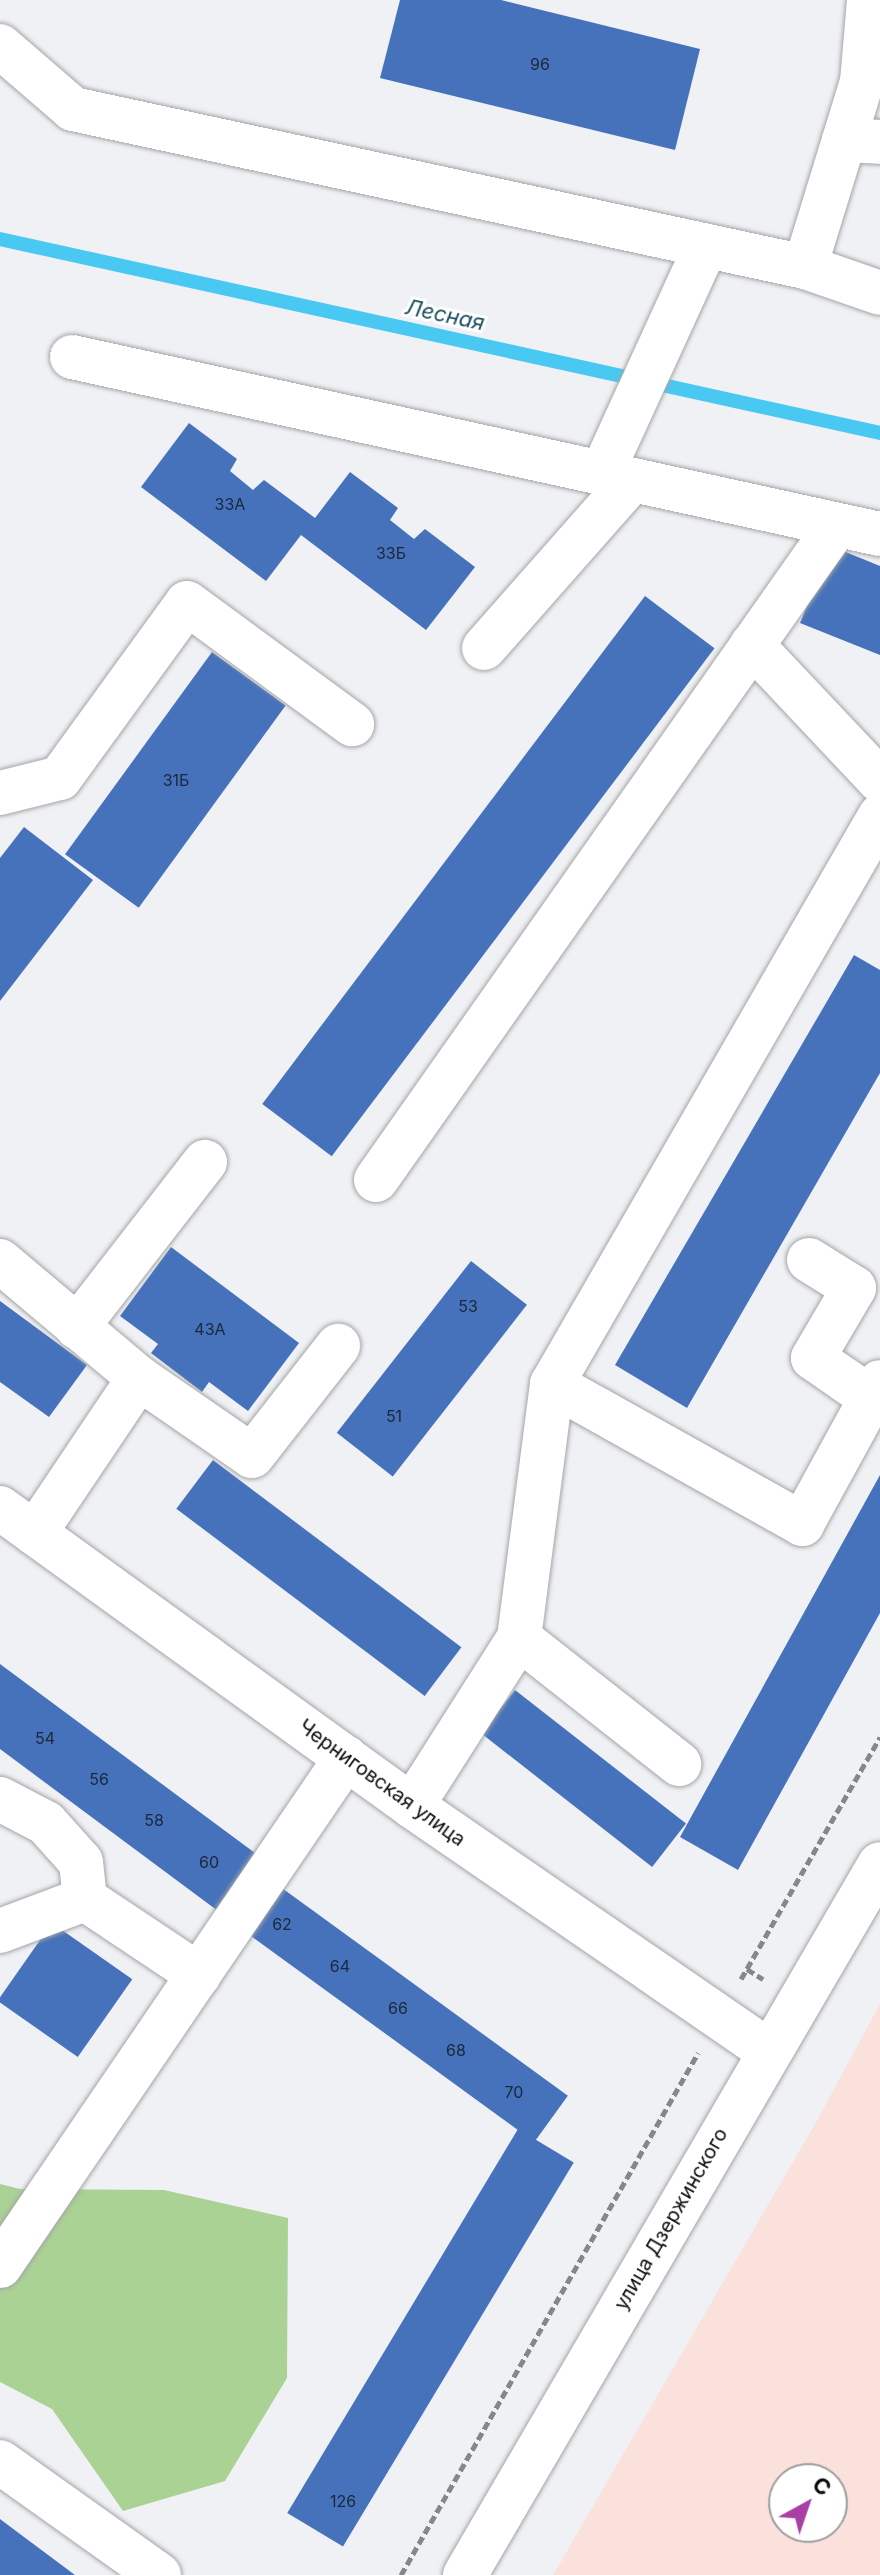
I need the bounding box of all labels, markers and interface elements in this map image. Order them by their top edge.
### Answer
house number: 96 [530,54,550,74]
water label: Лесная [403,294,487,336]
house number: 33А [215,494,245,514]
house number: 33Б [376,543,406,563]
house number: 31Б [163,770,189,790]
house number: 53 [458,1296,478,1316]
house number: 43А [194,1319,226,1339]
house number: 51 [386,1406,402,1426]
street label: Черниговская улица [294,1714,470,1852]
house number: 54 [35,1728,55,1748]
house number: 56 [89,1769,109,1789]
house number: 58 [144,1810,164,1830]
house number: 60 [199,1852,219,1872]
house number: 62 [272,1914,292,1934]
house number: 64 [330,1956,350,1976]
house number: 66 [388,1998,408,2018]
house number: 68 [446,2040,466,2060]
house number: 70 [505,2082,523,2102]
street label: улица Дзержинского [609,2124,733,2314]
north arrow [768,2463,848,2543]
text: С [808,2471,837,2501]
house number: 126 [330,2491,356,2511]

